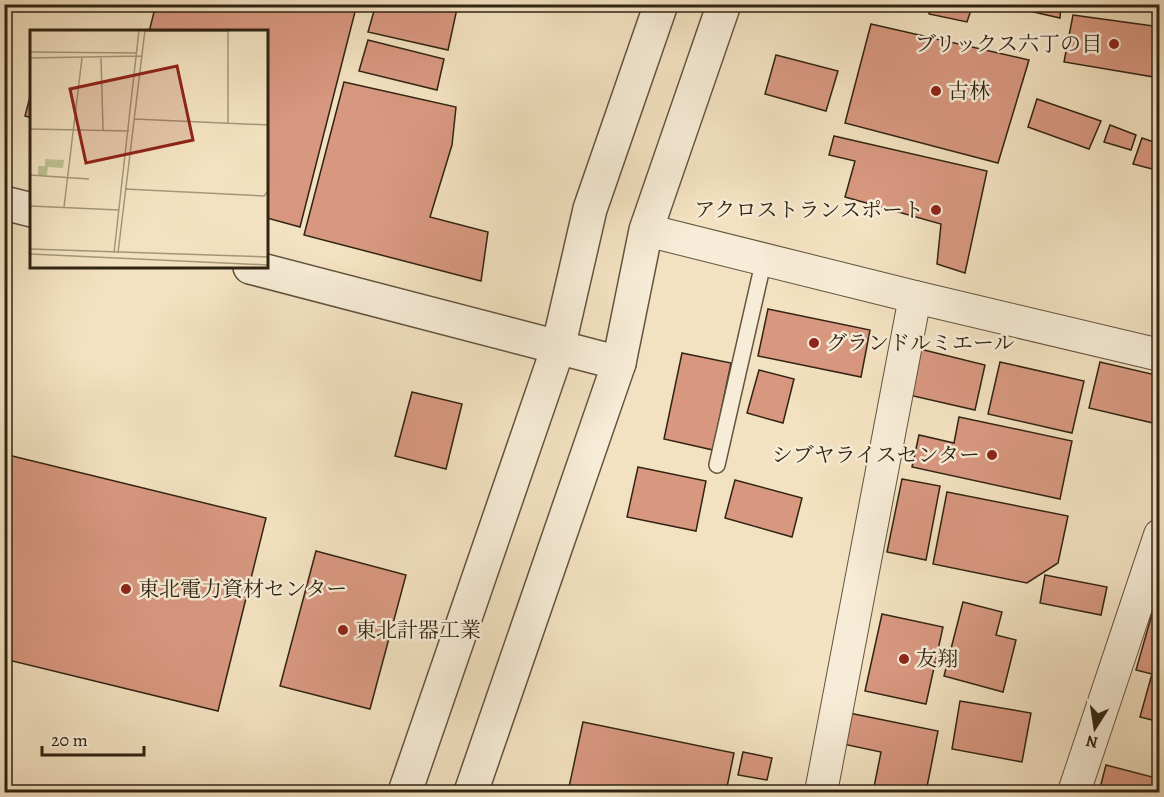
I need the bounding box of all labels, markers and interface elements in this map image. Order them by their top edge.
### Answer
inset map [30,30,268,268]
place label: ブリックス六丁の目 [915,30,1102,58]
marker: ブリックス六丁の目 [1107,37,1121,51]
place label: 古林 [948,77,990,105]
marker: 古林 [929,84,943,98]
place label: アクロストランスポート [694,196,924,224]
marker: アクロストランスポート [929,203,943,217]
place label: グランドルミエール [826,329,1015,357]
marker: グランドルミエール [807,336,821,350]
place label: シブヤライスセンター [772,441,980,469]
marker: シブヤライスセンター [985,448,999,462]
place label: 東北電力資材センター [138,575,347,603]
marker: 東北電力資材センター [119,582,133,596]
place label: 東北計器工業 [355,616,481,644]
marker: 東北計器工業 [336,623,350,637]
place label: 友翔 [916,645,958,673]
marker: 友翔 [897,652,911,666]
north arrow [1065,698,1125,758]
scale bar [42,719,144,757]
text: 20 m [51,728,88,752]
text: N [1084,730,1100,754]

